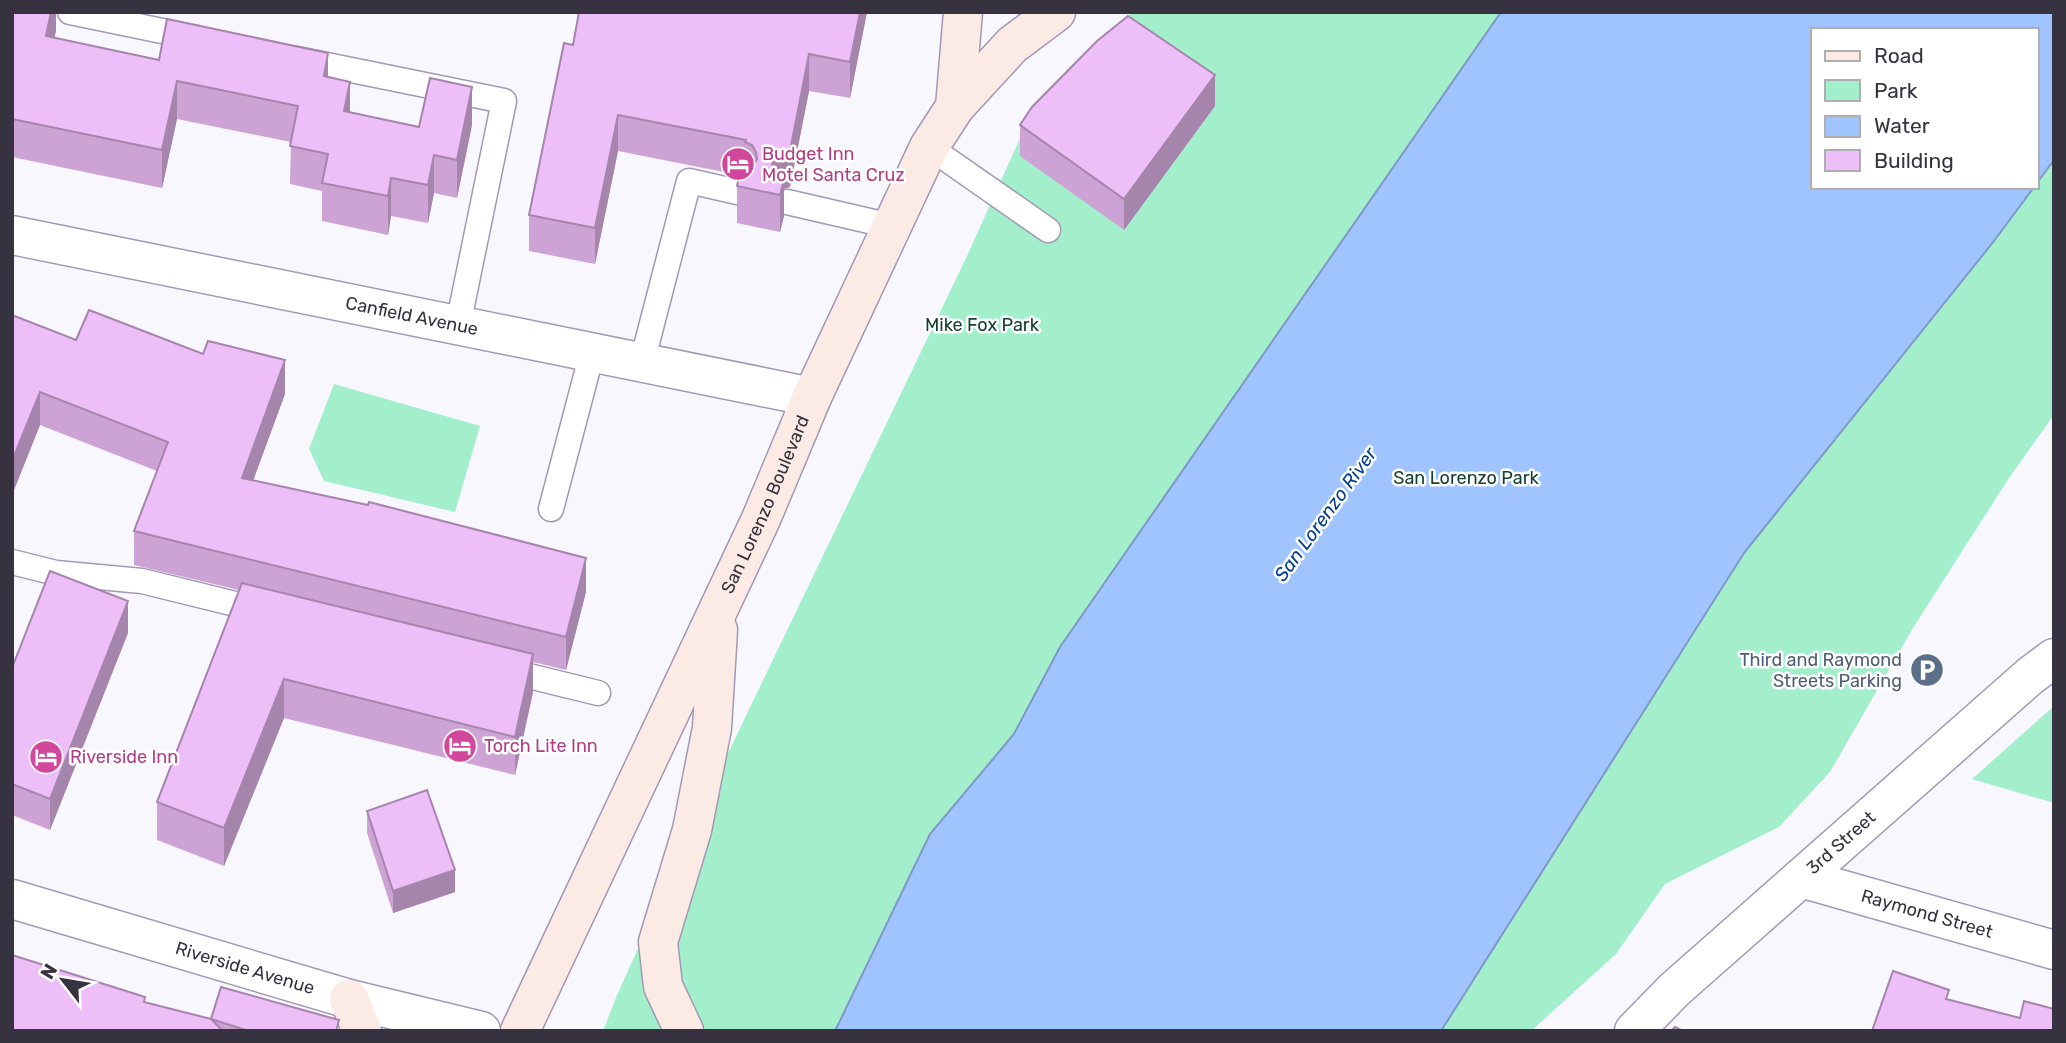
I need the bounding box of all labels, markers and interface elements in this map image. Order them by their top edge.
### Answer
legend [1811,28,2038,189]
text: Road [1874,43,1924,68]
text: Park [1874,78,1918,103]
text: Water [1874,113,1930,138]
place label: Budget Inn Motel Santa Cruz [762,143,905,186]
hotel icon: Budget Inn Motel Santa Cruz [719,145,757,183]
text: Building [1874,148,1954,173]
street label: Canfield Avenue [344,292,480,340]
park label: Mike Fox Park [925,314,1040,336]
street label: San Lorenzo Boulevard [716,412,814,597]
water label: San Lorenzo River [1269,442,1382,586]
park label: San Lorenzo Park [1393,467,1540,489]
place label: Third and Raymond Streets Parking [1739,649,1902,692]
parking icon: Third and Raymond Streets Parking [1908,651,1946,689]
hotel icon: Torch Lite Inn [441,727,479,765]
place label: Torch Lite Inn [484,735,598,757]
hotel icon: Riverside Inn [27,738,65,776]
place label: Riverside Inn [70,746,178,768]
street label: 3rd Street [1802,806,1880,879]
street label: Raymond Street [1859,885,1995,943]
street label: Riverside Avenue [173,937,317,999]
north arrow [28,945,98,1015]
text: N [35,960,62,983]

